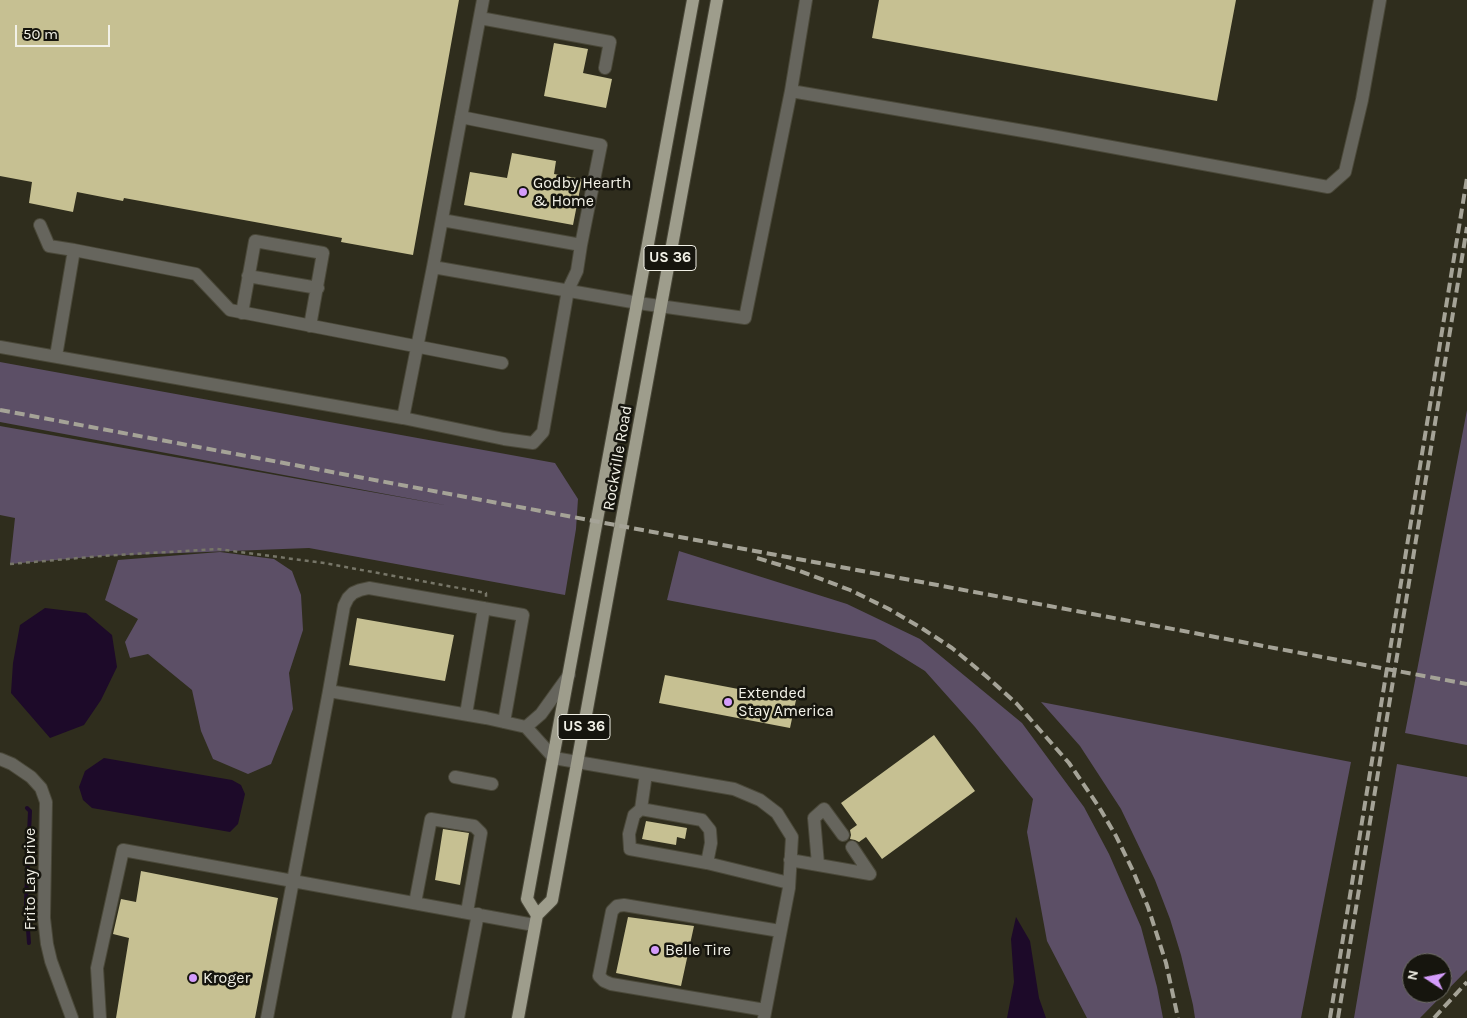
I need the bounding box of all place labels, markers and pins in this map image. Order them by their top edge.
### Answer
place label: Godby Hearth & Home [533,173,631,211]
marker: Godby Hearth & Home [517,186,529,198]
place label: Extended Stay America [738,683,834,721]
marker: Extended Stay America [722,696,734,708]
place label: Belle Tire [665,940,731,960]
marker: Belle Tire [649,944,661,956]
place label: Kroger [203,968,250,988]
marker: Kroger [187,972,199,984]

